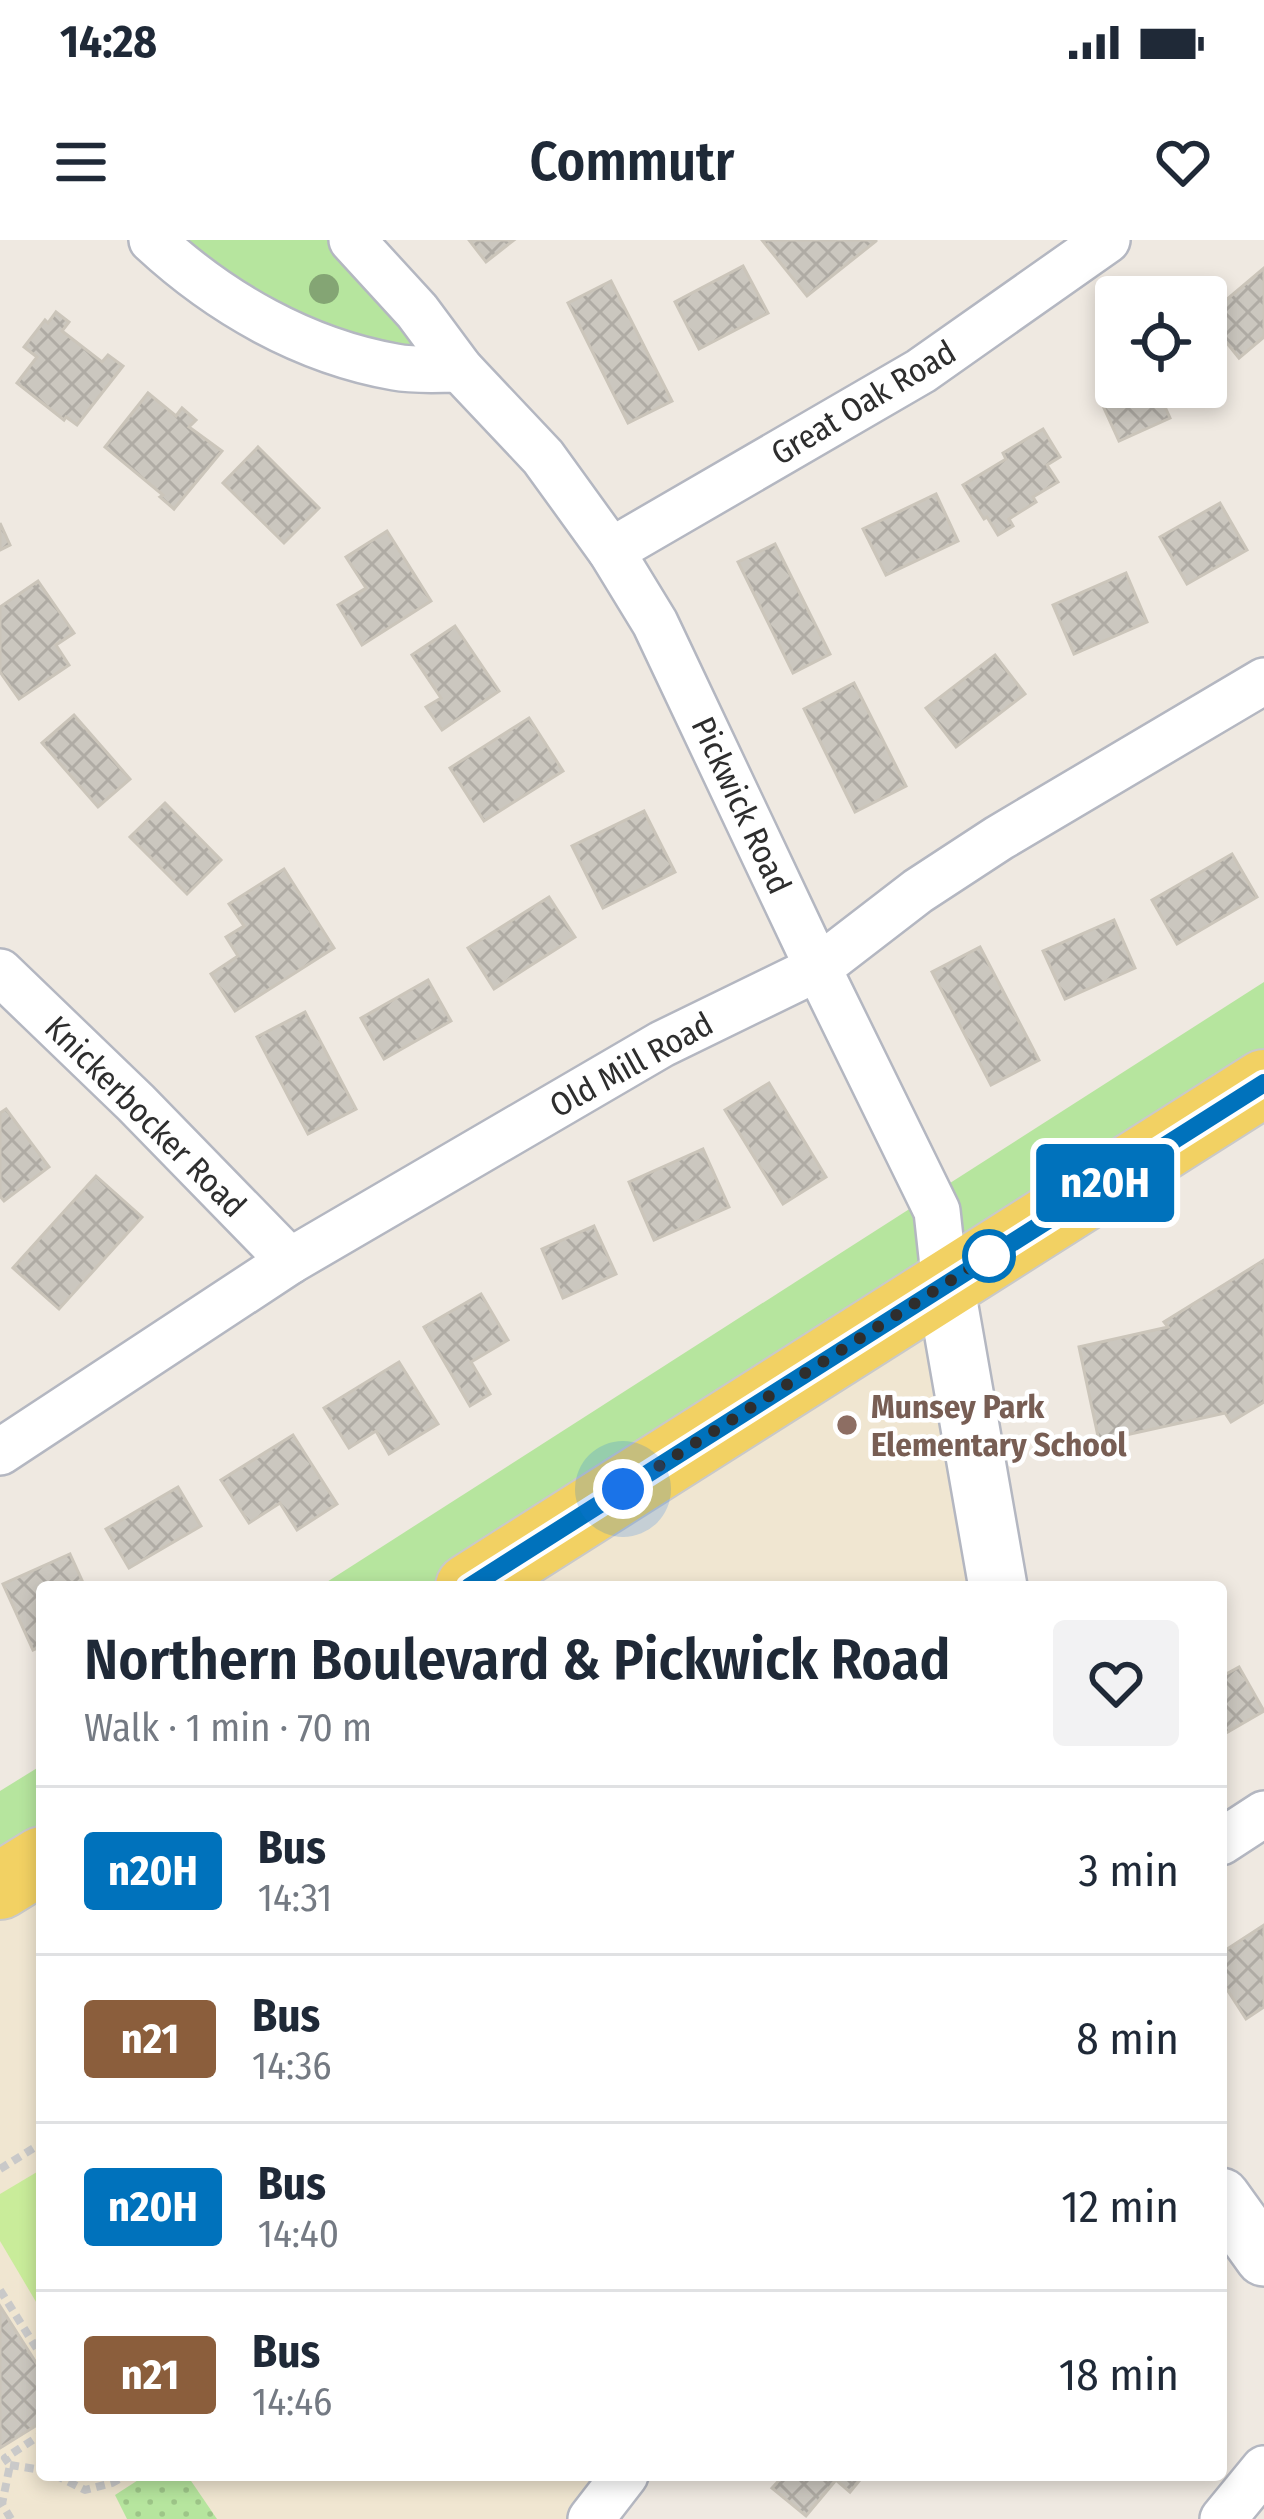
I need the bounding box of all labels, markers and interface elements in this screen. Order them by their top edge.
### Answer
text: 14:28 [60,15,157,69]
icon: menu [48,129,114,195]
icon: heart [1150,129,1216,195]
text: Commutr [530,130,734,194]
map controls [1095,276,1227,408]
button: locate [1095,276,1227,408]
street label: Great Oak Road [764,332,963,474]
street label: Pickwick Road [683,711,800,900]
street label: Old Mill Road [543,1004,720,1126]
street label: Knickerbocker Road [36,1008,254,1226]
line badge: n20H [1021,1144,1189,1222]
text: n20H [1060,1158,1150,1208]
unlabelled marker [964,1231,1014,1281]
place label: Munsey Park Elementary School [871,1387,1128,1465]
marker: Munsey Park Elementary School [834,1412,860,1438]
your location [593,1459,653,1519]
button: heart [1053,1620,1179,1746]
text: Northern Boulevard & Pickwick Road [84,1626,950,1694]
text: Walk · 1 min · 70 m [84,1705,372,1751]
text: Bus [258,1821,326,1875]
text: 3 min [1078,1844,1179,1898]
text: n20H [108,1846,198,1896]
text: 14:31 [258,1875,332,1921]
text: Bus [252,1989,320,2043]
text: 8 min [1076,2012,1179,2066]
text: n21 [121,2014,179,2064]
text: 14:36 [252,2043,332,2089]
text: Bus [258,2157,326,2211]
text: 12 min [1061,2180,1179,2234]
text: n20H [108,2182,198,2232]
text: 14:40 [258,2211,339,2257]
text: Bus [252,2325,320,2379]
text: 18 min [1059,2348,1179,2402]
text: n21 [121,2350,179,2400]
text: 14:46 [252,2379,332,2425]

